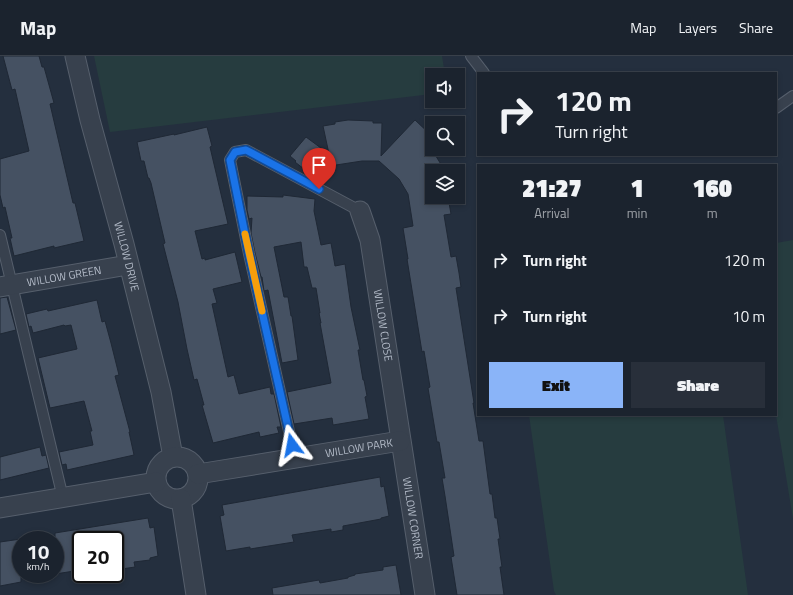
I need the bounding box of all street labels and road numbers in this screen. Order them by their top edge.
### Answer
street label: WILLOW DRIVE [110,220,143,293]
street label: WILLOW GREEN [26,262,103,290]
street label: WILLOW CLOSE [370,288,397,362]
street label: WILLOW PARK [324,434,394,461]
street label: WILLOW CORNER [399,476,427,560]

